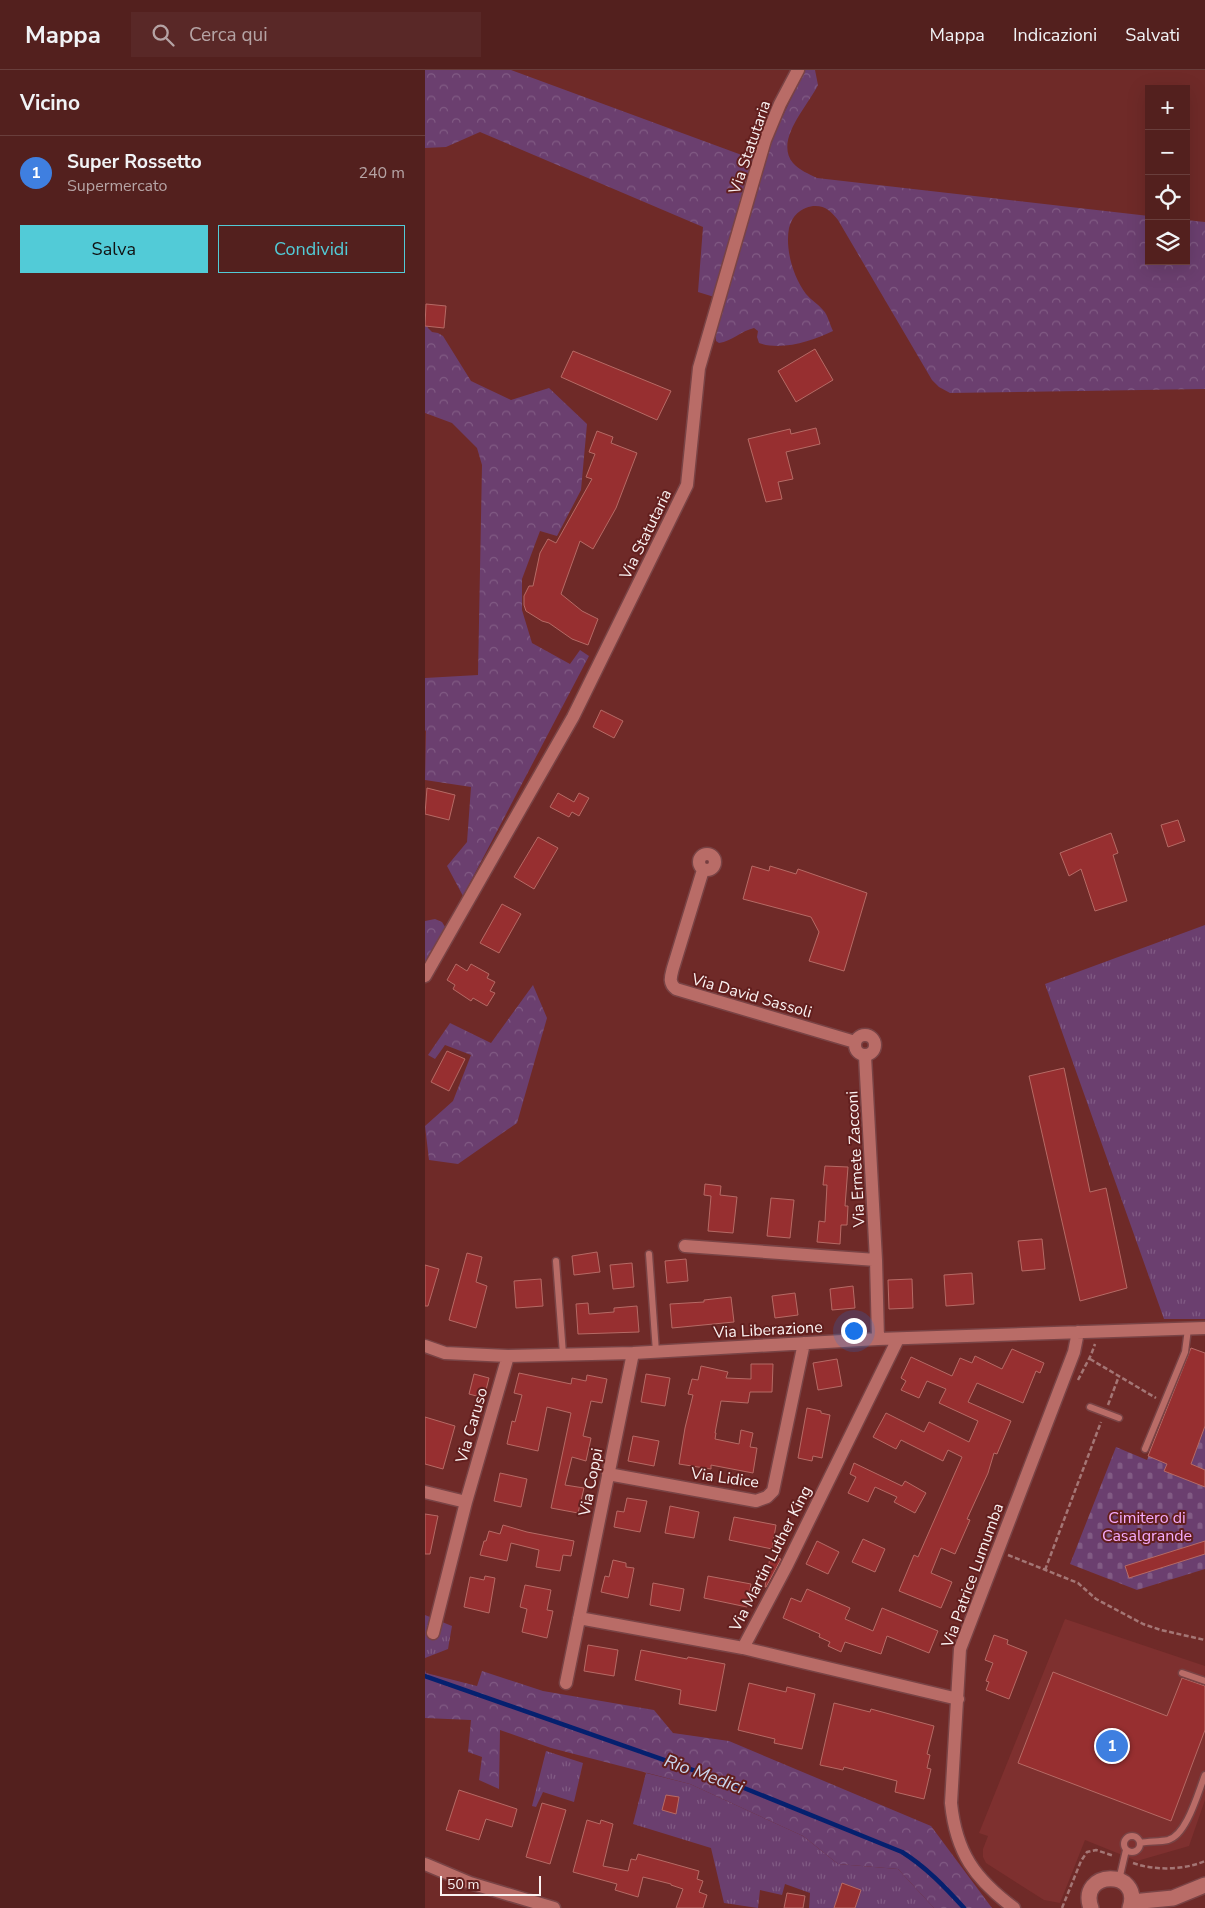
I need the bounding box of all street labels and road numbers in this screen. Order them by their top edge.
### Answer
street label: Via Statutaria [723,98,776,198]
street label: Via Statutaria [614,486,677,584]
street label: Via David Sassoli [688,968,814,1024]
street label: Via Ermete Zacconi [841,1090,871,1229]
street label: Via Liberazione [712,1316,823,1344]
street label: Via Caruso [450,1385,493,1467]
street label: Via Coppi [573,1446,608,1519]
street label: Via Lidice [688,1462,760,1494]
street label: Via Martin Luther King [724,1482,817,1636]
street label: Via Patrice Lumumba [936,1500,1009,1652]

